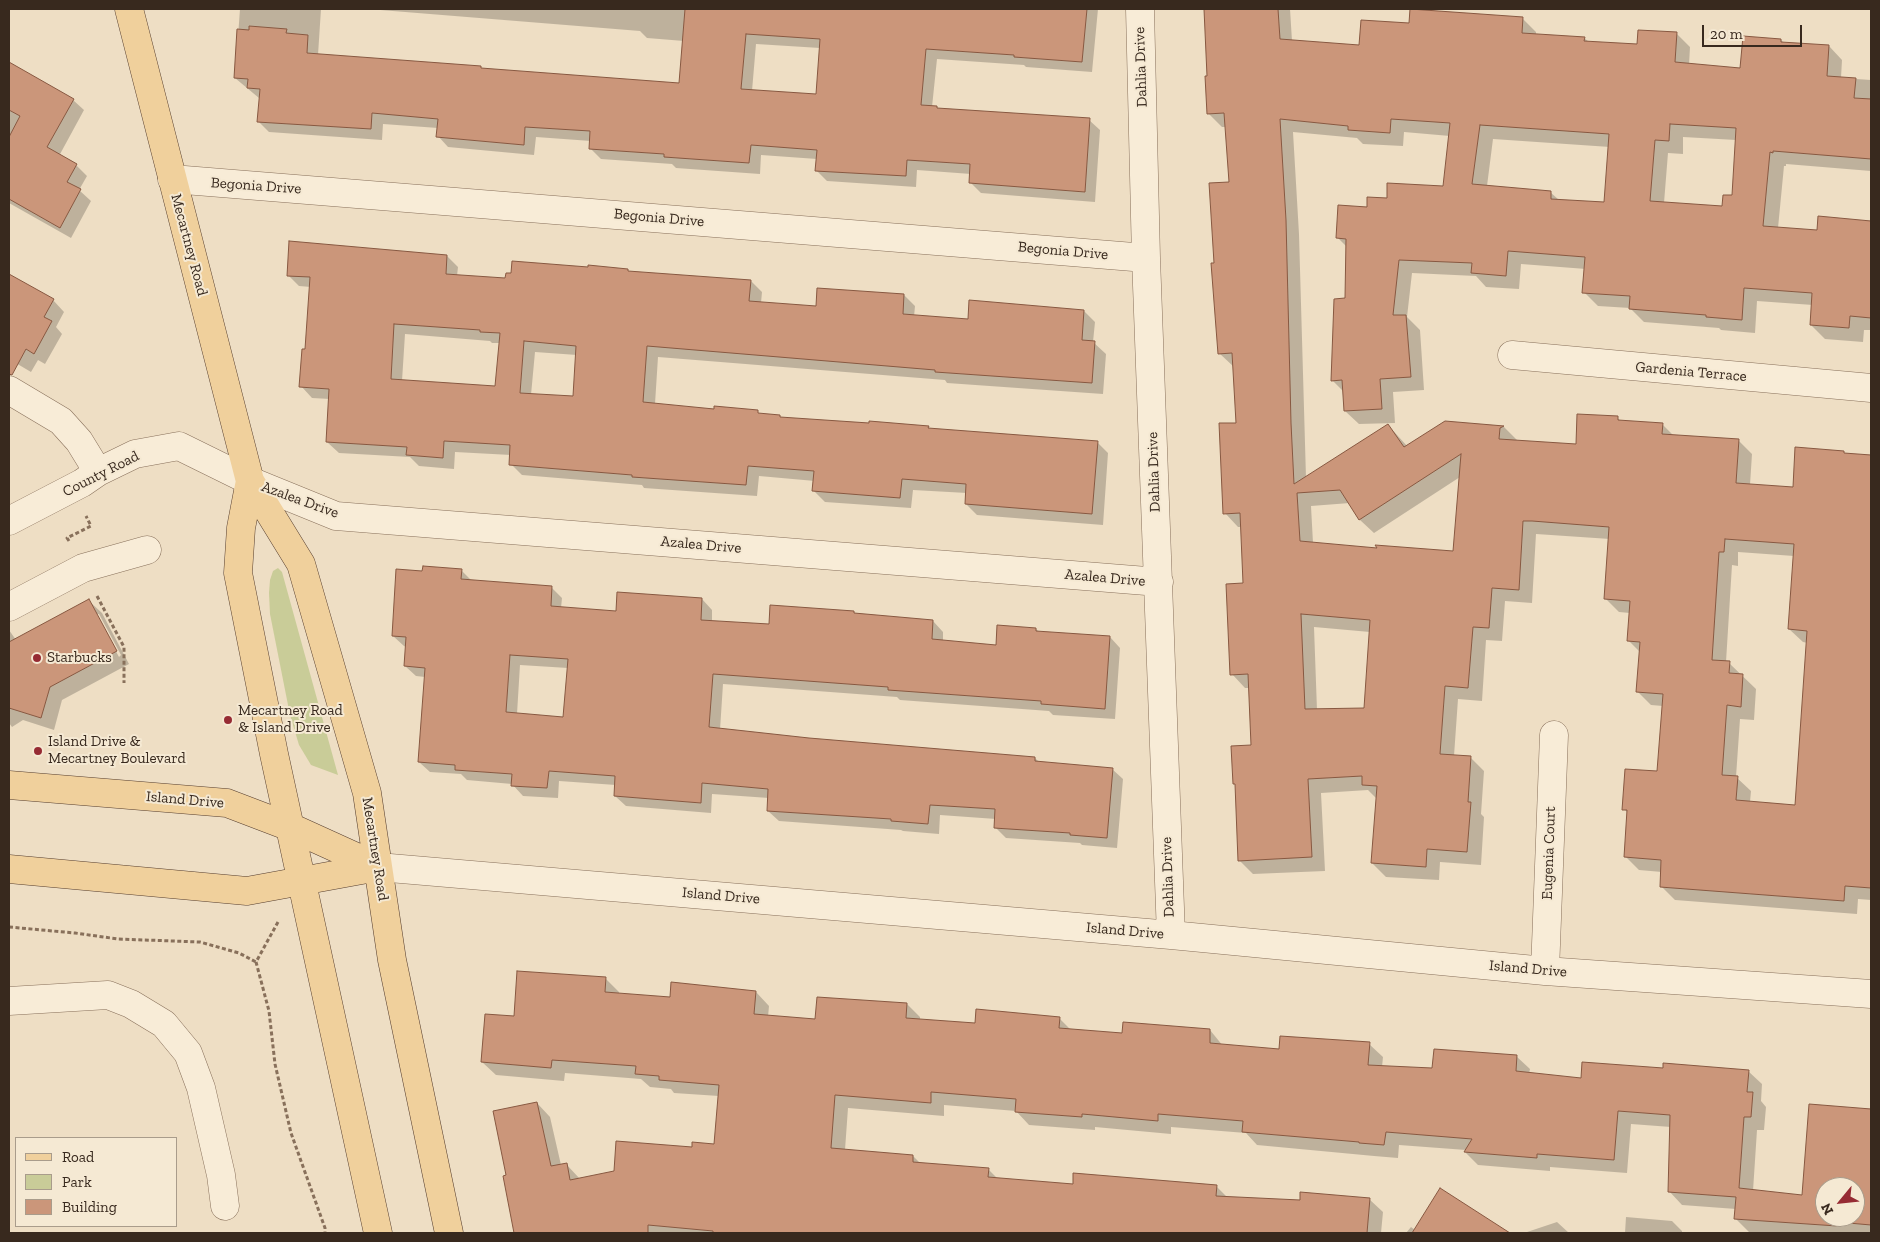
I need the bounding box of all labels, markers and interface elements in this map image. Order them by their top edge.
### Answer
scale bar [1705,15,1805,47]
text: 20 m [1710,25,1743,43]
street label: Dahlia Drive [1131,27,1151,107]
street label: Begonia Drive [210,174,302,198]
street label: Mecartney Road [167,192,211,298]
street label: Begonia Drive [613,205,705,231]
street label: Begonia Drive [1017,238,1109,264]
street label: Gardenia Terrace [1635,358,1747,386]
street label: Dahlia Drive [1144,432,1164,512]
street label: County Road [60,447,142,501]
street label: Azalea Drive [259,478,341,522]
street label: Azalea Drive [660,533,742,557]
street label: Azalea Drive [1064,566,1146,590]
place label: Starbucks [47,649,112,667]
marker: Starbucks [31,652,43,664]
place label: Mecartney Road & Island Drive [238,702,343,737]
marker: Mecartney Road & Island Drive [222,714,234,726]
place label: Island Drive & Mecartney Boulevard [48,733,186,768]
marker: Island Drive & Mecartney Boulevard [32,745,44,757]
street label: Island Drive [145,788,225,812]
street label: Mecartney Road [358,796,392,902]
street label: Eugenia Court [1538,806,1560,900]
street label: Dahlia Drive [1158,837,1178,917]
street label: Island Drive [681,884,761,908]
street label: Island Drive [1085,919,1165,943]
street label: Island Drive [1488,957,1568,981]
legend [15,1137,178,1227]
text: Road [62,1148,94,1166]
text: Park [62,1173,92,1191]
north arrow [1815,1177,1865,1227]
text: Building [62,1198,117,1216]
text: N [1817,1200,1837,1218]

